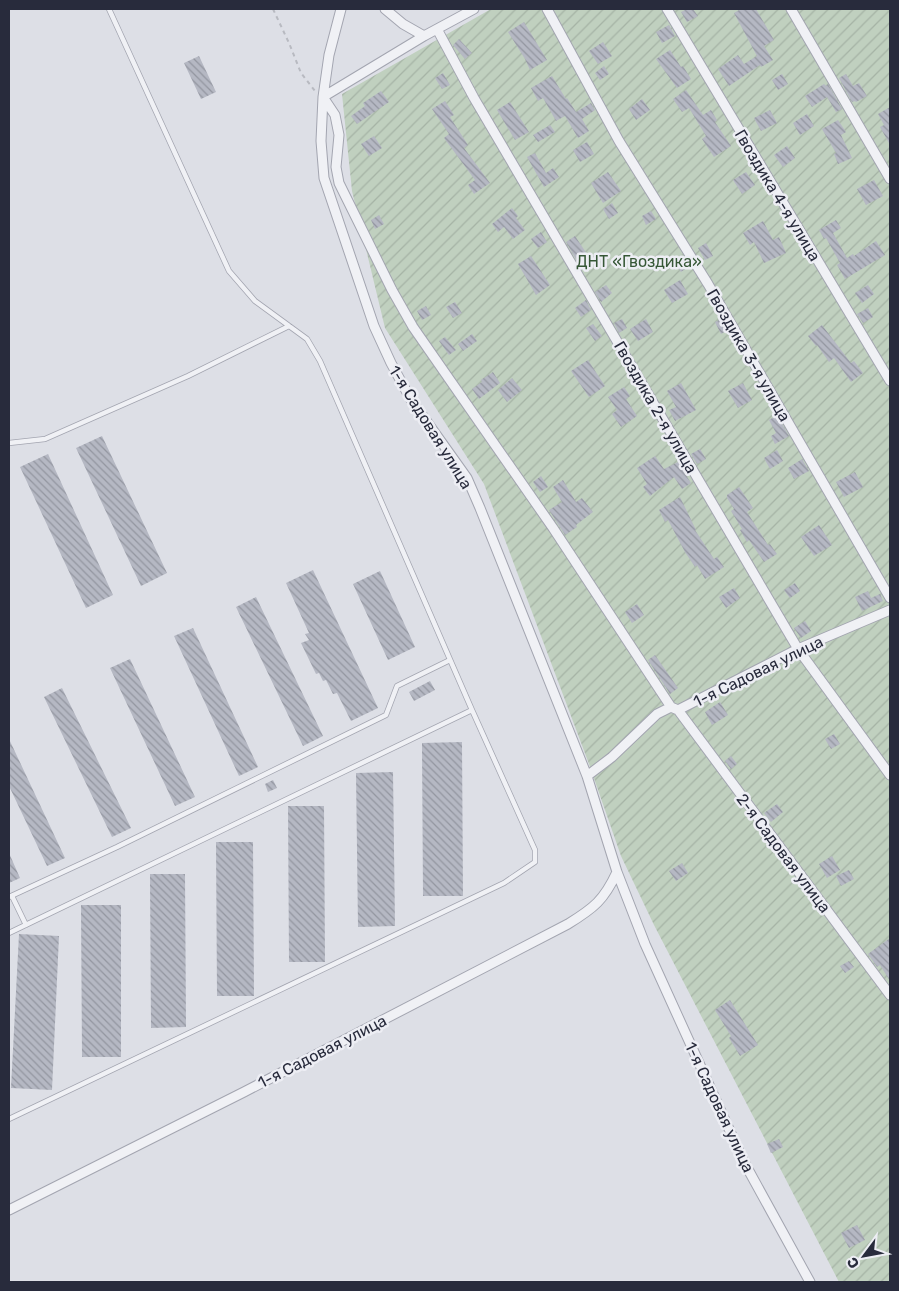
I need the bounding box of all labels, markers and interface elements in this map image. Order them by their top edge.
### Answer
street label: Гвоздика 4-я улица [731,126,824,265]
park label: ДНТ «Гвоздика» [576,252,702,271]
street label: Гвоздика 3-я улица [703,286,794,425]
street label: Гвоздика 2-я улица [610,338,701,477]
street label: 1-я Садовая улица [385,362,476,493]
street label: 1-я Садовая улица [690,632,826,711]
street label: 2-я Садовая улица [733,790,835,917]
street label: 1-я Садовая улица [255,1011,390,1092]
street label: 1-я Садовая улица [681,1039,758,1176]
north arrow [839,1231,889,1281]
text: С [843,1254,863,1271]

